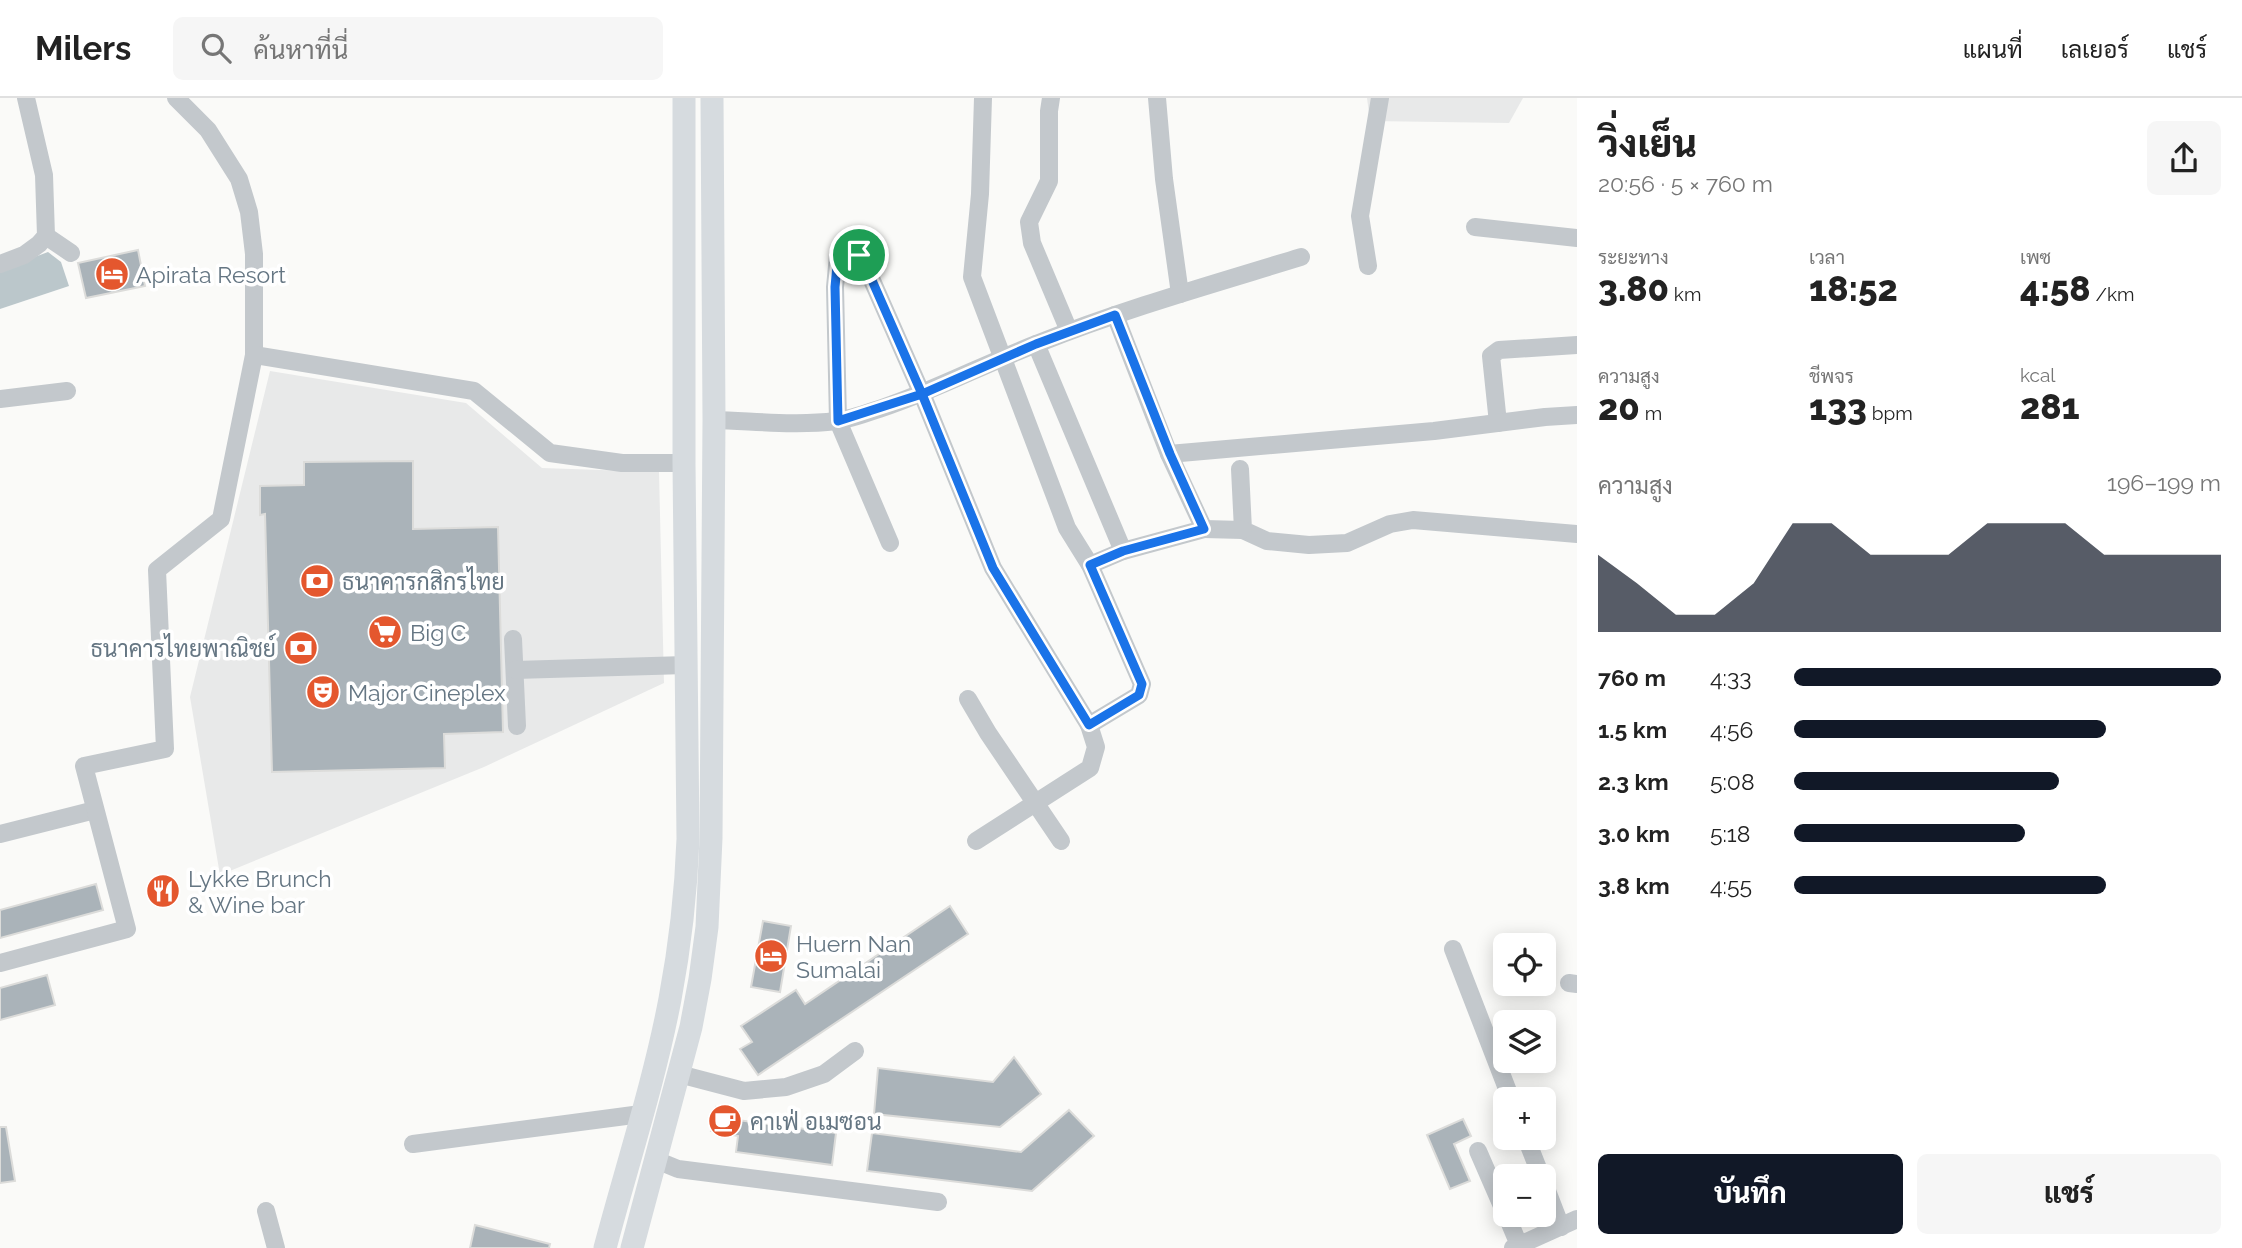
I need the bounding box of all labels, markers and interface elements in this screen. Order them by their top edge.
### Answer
search box [173,17,663,80]
text: Milers [35,29,131,68]
icon: search [197,29,235,67]
text: ค้นหาที่นี่ [253,35,348,65]
text: แผนที่ [1963,35,2023,64]
text: เลเยอร์ [2061,35,2129,64]
text: แชร์ [2167,35,2207,64]
text: วิ่งเย็น [1598,121,1697,166]
button: share [2147,121,2221,195]
text: 20:56 · 5 × 760 m [1598,170,1773,197]
pin [829,225,889,285]
icon: arrive [840,236,878,274]
text: ระยะทาง [1598,246,1669,268]
text: เวลา [1809,246,1845,268]
text: เพซ [2020,246,2051,268]
hotel icon: Apirata Resort [93,255,131,293]
place label: Apirata Resort [136,261,286,288]
text: 3.80 [1598,268,1669,309]
text: 18:52 [1809,268,1898,309]
text: 4:58 [2020,268,2091,309]
text: km [1669,283,1701,305]
text: /km [2091,283,2134,305]
text: kcal [2020,364,2056,386]
text: ความสูง [1598,365,1660,387]
text: ชีพจร [1809,365,1854,387]
text: 281 [2020,386,2080,427]
text: 20 [1598,387,1640,428]
text: 133 [1809,387,1867,428]
text: m [1640,402,1662,424]
text: bpm [1867,402,1913,424]
text: 196–199 m [2107,469,2221,496]
text: ความสูง [1598,472,1673,499]
bank icon: ธนาคารกสิกรไทย [298,562,336,600]
place label: ธนาคารกสิกรไทย [342,566,505,595]
supermarket icon: Big C [366,613,404,651]
place label: Big C [410,619,466,646]
bank icon: ธนาคารไทยพาณิชย์ [282,629,320,667]
place label: ธนาคารไทยพาณิชย์ [90,633,276,662]
text: 760 m [1598,664,1666,691]
text: 4:33 [1710,664,1751,691]
theatre icon: Major Cineplex [304,673,342,711]
place label: Major Cineplex [348,679,506,706]
text: 1.5 km [1598,716,1667,743]
text: 4:56 [1710,716,1753,743]
text: 2.3 km [1598,768,1669,795]
text: 5:08 [1710,768,1755,795]
text: 3.0 km [1598,820,1670,847]
text: 5:18 [1710,820,1750,847]
place label: Lykke Brunch & Wine bar [188,865,332,918]
restaurant icon: Lykke Brunch & Wine bar [144,872,182,910]
text: 3.8 km [1598,872,1670,899]
text: 4:55 [1710,872,1752,899]
place label: Huern Nan Sumalai [796,930,911,983]
map controls [1493,933,1556,1227]
button: locate [1493,933,1556,996]
hotel icon: Huern Nan Sumalai [752,937,790,975]
button: layers [1493,1010,1556,1073]
button: + [1493,1087,1556,1150]
cafe icon: คาเฟ่ อเมซอน [706,1102,744,1140]
place label: คาเฟ่ อเมซอน [750,1108,882,1135]
button: บันทึก [1598,1154,1903,1234]
button: แชร์ [1917,1154,2221,1234]
button: − [1493,1164,1556,1227]

